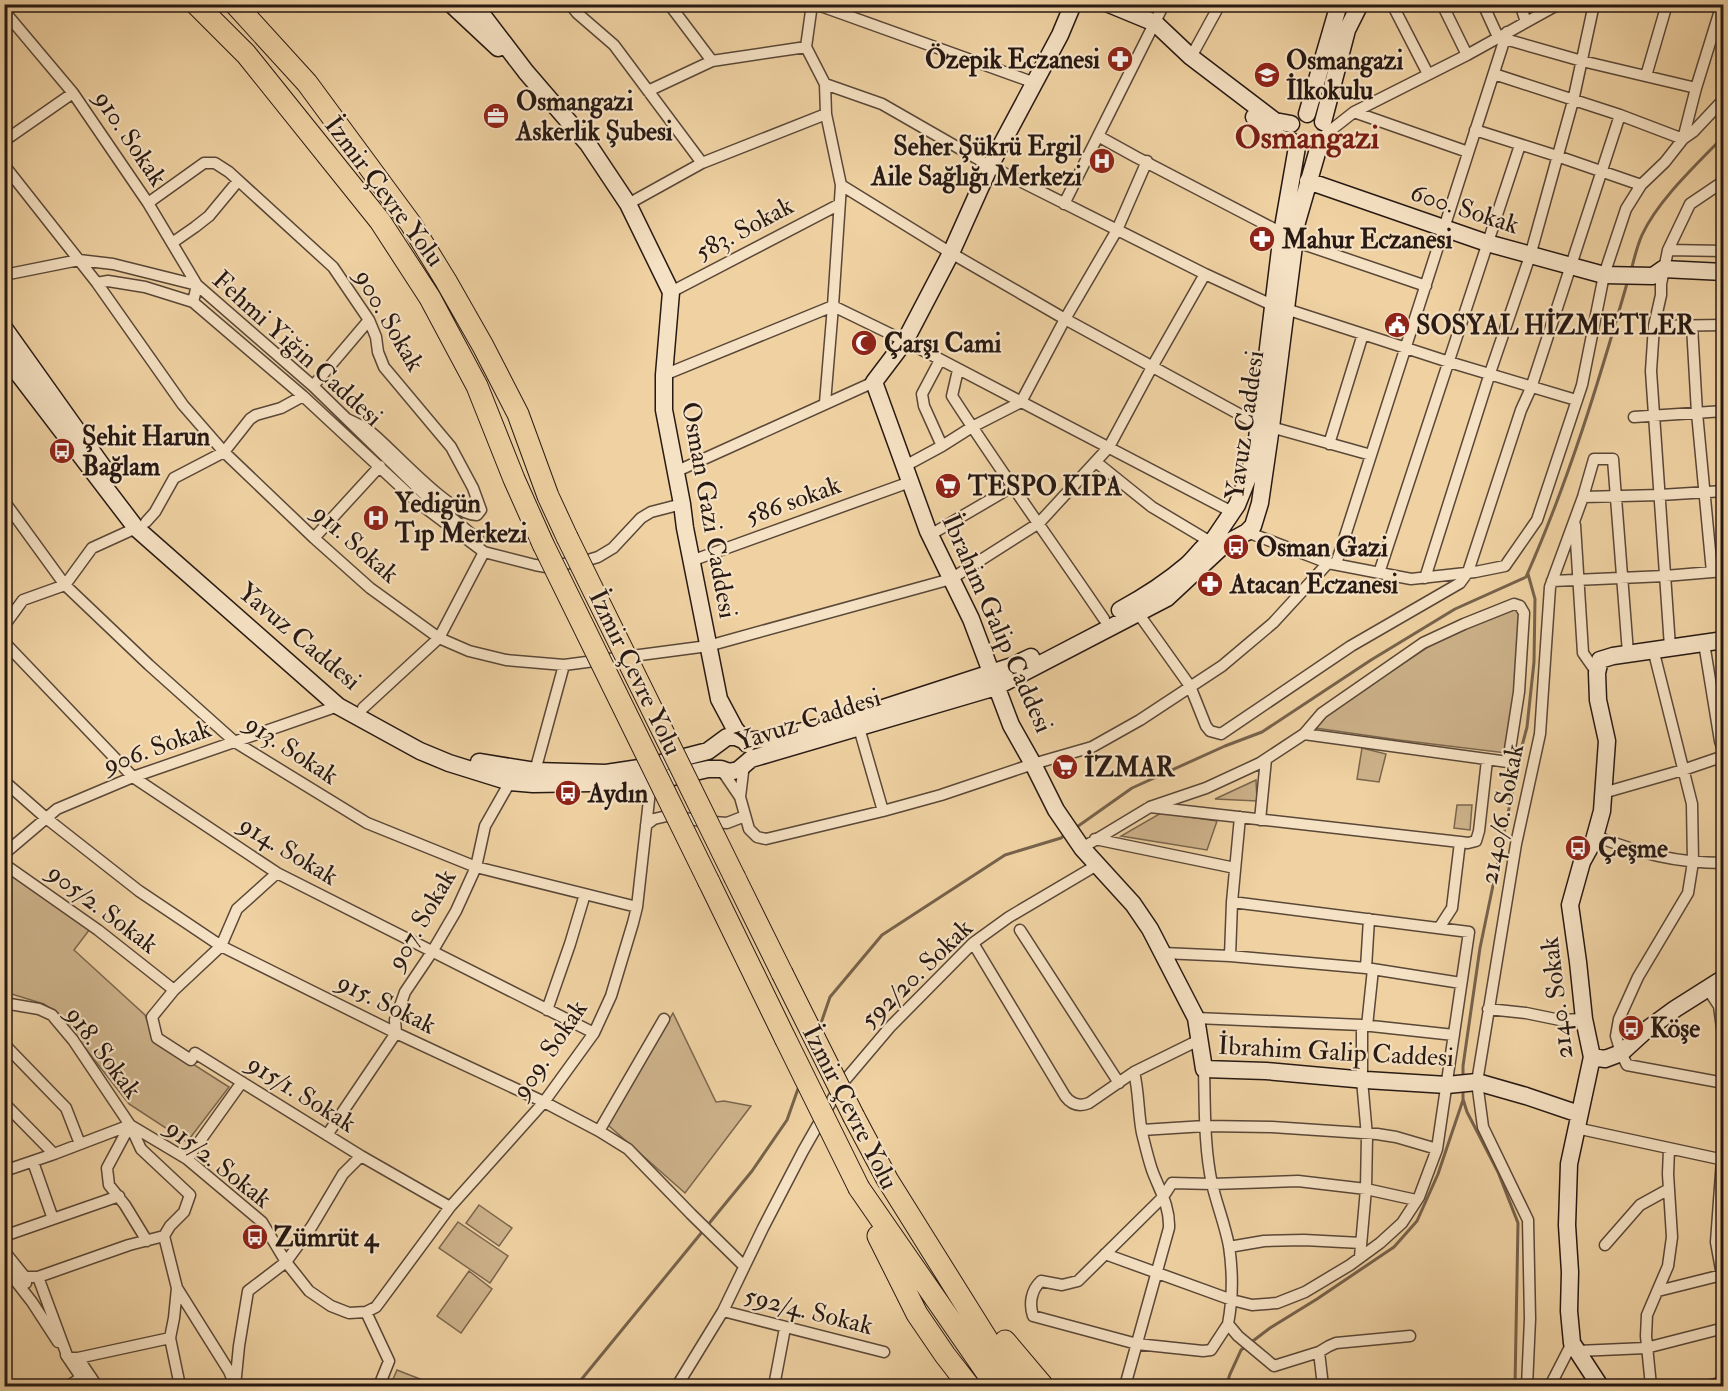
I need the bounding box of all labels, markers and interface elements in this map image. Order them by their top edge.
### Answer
place label: Özepik Eczanesi [925,43,1100,77]
pharmacy icon: Özepik Eczanesi [1105,44,1135,74]
place label: Osmangazi İlkokulu [1286,45,1403,107]
school or university icon: Osmangazi İlkokulu [1252,60,1282,90]
street label: 910. Sokak [85,83,174,193]
place label: Osmangazi Askerlik Şubesi [515,86,673,148]
office icon: Osmangazi Askerlik Şubesi [481,101,511,131]
street label: İzmir Çevre Yolu [317,109,453,273]
district label: Osmangazi [1235,118,1380,158]
place label: Seher Şükrü Ergil Aile Sağlığı Merkezi [870,131,1082,194]
hospital icon: Seher Şükrü Ergil Aile Sağlığı Merkezi [1087,146,1117,176]
street label: 600. Sokak [1406,176,1524,242]
street label: 583. Sokak [690,190,799,268]
pharmacy icon: Mahur Eczanesi [1247,224,1277,254]
place label: Mahur Eczanesi [1281,224,1452,256]
street label: 900. Sokak [346,262,431,378]
street label: Fehmi Yiğin Caddesi [206,264,389,434]
place label: SOSYAL HİZMETLER [1416,308,1696,342]
public building icon: SOSYAL HİZMETLER [1382,310,1412,340]
mosque icon: Çarşı Cami [849,328,879,358]
place label: Çarşı Cami [884,328,1001,360]
street label: Yavuz Caddesi [1219,348,1271,502]
street label: Osman Gazi Caddesi [674,399,744,621]
place label: Şehit Harun Bağlam [82,421,211,484]
bus stop icon: Şehit Harun Bağlam [47,436,77,466]
street label: 586 sokak [741,469,846,533]
supermarket icon: TESPO KIPA [933,471,963,501]
place label: TESPO KIPA [967,471,1122,503]
place label: Yedigün Tıp Merkezi [394,488,528,551]
street label: 911. Sokak [304,496,406,590]
hospital icon: Yedigün Tıp Merkezi [361,503,391,533]
street label: İbrahim Galip Caddesi [933,508,1062,738]
bus stop icon: Osman Gazi [1221,532,1251,562]
place label: Osman Gazi [1256,532,1388,564]
pharmacy icon: Atacan Eczanesi [1195,569,1225,599]
place label: Atacan Eczanesi [1229,569,1398,601]
street label: Yavuz Caddesi [231,576,367,697]
street label: İzmir Çevre Yolu [581,584,691,760]
street label: Yavuz Caddesi [732,681,885,758]
street label: 913. Sokak [237,707,345,792]
street label: 906. Sokak [97,712,216,782]
street label: 2140/6. Sokak [1473,741,1531,887]
place label: İZMAR [1084,750,1176,784]
supermarket icon: İZMAR [1050,752,1080,782]
bus stop icon: Aydın [553,778,583,808]
place label: Aydın [587,778,649,811]
street label: 914. Sokak [231,808,344,893]
bus stop icon: Çeşme [1563,833,1593,863]
place label: Çeşme [1598,833,1668,865]
street label: 905/2. Sokak [39,856,165,961]
street label: 907. Sokak [379,863,464,977]
street label: 592/20. Sokak [854,912,980,1035]
street label: 2140. Sokak [1534,935,1580,1061]
street label: 915. Sokak [330,965,442,1042]
street label: 909. Sokak [504,993,595,1107]
street label: 918. Sokak [57,998,149,1106]
bus stop icon: Köşe [1616,1013,1646,1043]
place label: Köşe [1650,1013,1700,1045]
street label: İzmir Çevre Yolu [795,1019,907,1195]
street label: İbrahim Galip Caddesi [1217,1028,1455,1075]
street label: 915/1. Sokak [239,1047,362,1140]
street label: 915/2. Sokak [157,1111,278,1216]
bus stop icon: Zümrüt 4 [240,1222,270,1252]
place label: Zümrüt 4 [274,1222,380,1254]
street label: 592/4. Sokak [741,1280,877,1343]

